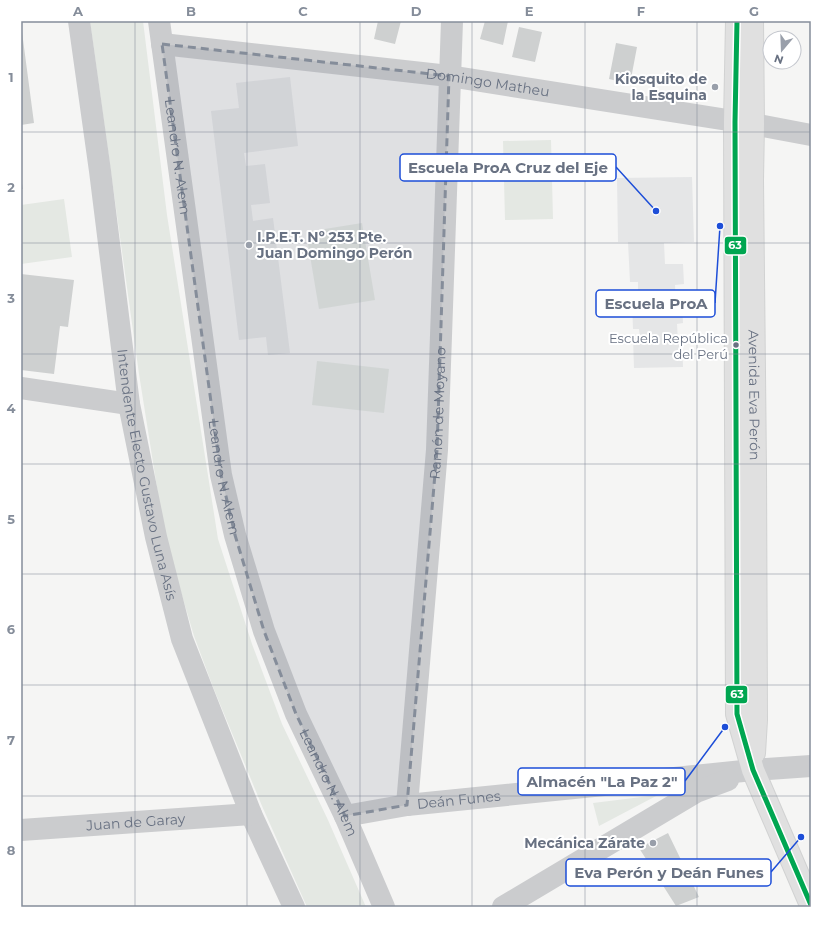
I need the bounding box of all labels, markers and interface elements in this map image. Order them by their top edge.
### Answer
text: A [72,3,84,19]
text: B [186,3,196,19]
text: C [298,3,308,19]
text: D [411,3,422,19]
text: E [525,3,534,19]
text: F [637,3,645,19]
text: G [749,3,759,19]
north arrow [762,30,802,70]
text: N [772,51,785,68]
street label: Domingo Matheu [425,64,551,101]
text: 1 [8,69,14,85]
place label: Kiosquito de la Esquina [615,70,707,104]
marker: Kiosquito de la Esquina [710,82,720,92]
street label: Leandro N. Alem [161,98,194,216]
callout: Escuela ProA Cruz del Eje [400,154,616,181]
text: Escuela ProA Cruz del Eje [408,158,608,177]
text: 2 [7,179,15,195]
place label: I.P.E.T. Nº 253 Pte. Juan Domingo Perón [256,228,413,262]
line badge: 63 [724,236,747,255]
text: 63 [728,238,742,252]
marker: I.P.E.T. Nº 253 Pte. Juan Domingo Perón [244,240,254,250]
text: 3 [6,290,15,306]
callout: Escuela ProA [596,290,715,317]
text: Escuela ProA [605,294,708,313]
place label: Escuela República del Perú [609,330,728,362]
street label: Avenida Eva Perón [745,330,764,460]
marker: Escuela República del Perú [731,340,741,350]
street label: Ramón de Moyano [426,347,450,480]
street label: Intendente Electo Gustavo Luna Asís [113,348,181,603]
text: 4 [7,400,16,416]
street label: Leandro N. Alem [205,419,244,537]
text: 5 [7,511,15,527]
text: 6 [7,621,16,637]
line badge: 63 [725,685,748,704]
text: 63 [730,687,744,701]
street label: Leandro N. Alem [296,726,362,839]
text: 7 [7,732,15,748]
callout: Almacén "La Paz 2" [518,768,685,795]
text: Almacén "La Paz 2" [526,772,677,791]
street label: Deán Funes [416,787,502,813]
street label: Juan de Garay [85,810,186,835]
place label: Mecánica Zárate [524,834,645,852]
marker: Mecánica Zárate [648,838,658,848]
text: 8 [7,842,16,858]
callout: Eva Perón y Deán Funes [566,859,771,886]
text: Eva Perón y Deán Funes [574,863,764,882]

